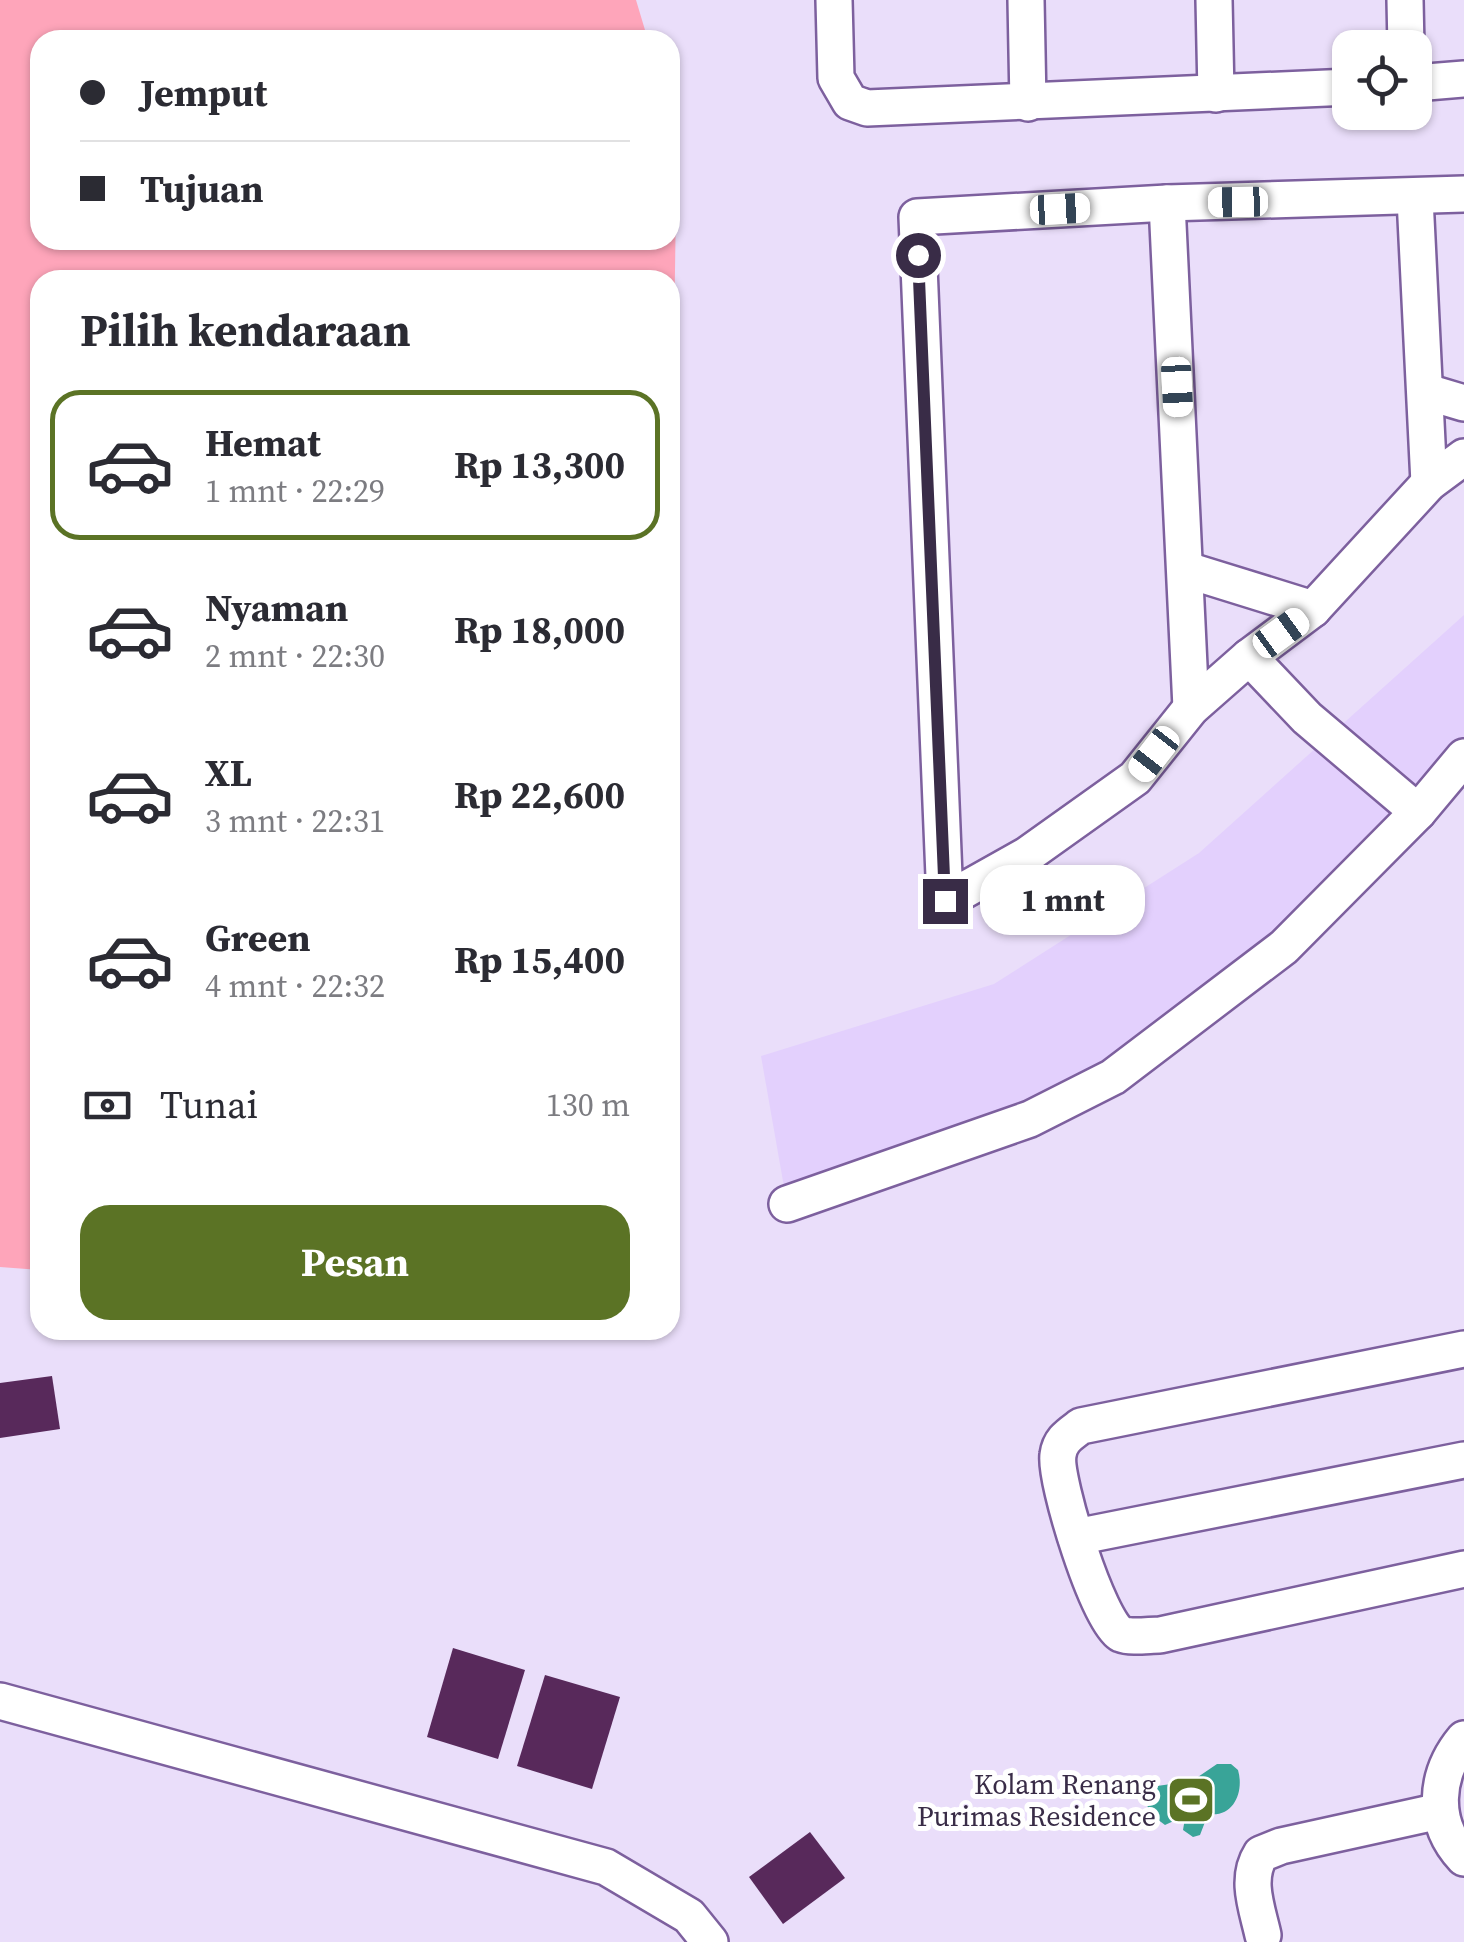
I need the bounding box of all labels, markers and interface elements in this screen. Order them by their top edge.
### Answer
map controls [1332,30,1432,130]
button: locate [1332,30,1432,130]
text: Jemput [140,67,267,119]
text: Tujuan [140,163,264,215]
car [1208,186,1268,218]
car [1029,192,1091,226]
route start [896,233,941,278]
text: Pilih kendaraan [80,299,411,361]
car [1160,356,1194,418]
text: Hemat [205,417,321,469]
icon: car [85,420,175,510]
text: Rp 13,300 [454,439,625,491]
text: 1 mnt · 22:29 [205,469,385,513]
text: Nyaman [205,582,349,634]
icon: car [85,585,175,675]
car [1248,603,1314,663]
text: Rp 18,000 [454,604,625,656]
text: 2 mnt · 22:30 [205,634,385,678]
car [1124,721,1184,787]
text: XL [205,747,252,799]
icon: car [85,750,175,840]
text: Rp 22,600 [454,769,625,821]
text: 3 mnt · 22:31 [205,799,385,843]
callout: 1 mnt [980,866,1145,936]
text: 1 mnt [1020,878,1105,922]
route end [923,879,968,924]
text: Green [205,912,311,964]
icon: car [85,915,175,1005]
text: Rp 15,400 [454,934,625,986]
text: 4 mnt · 22:32 [205,964,385,1008]
icon: cash [80,1078,135,1133]
text: Tunai [160,1079,258,1131]
text: 130 m [546,1083,630,1127]
button: Pesan [80,1205,630,1320]
place label: Kolam Renang Purimas Residence [917,1765,1156,1835]
sports icon: Kolam Renang Purimas Residence [1165,1774,1217,1826]

